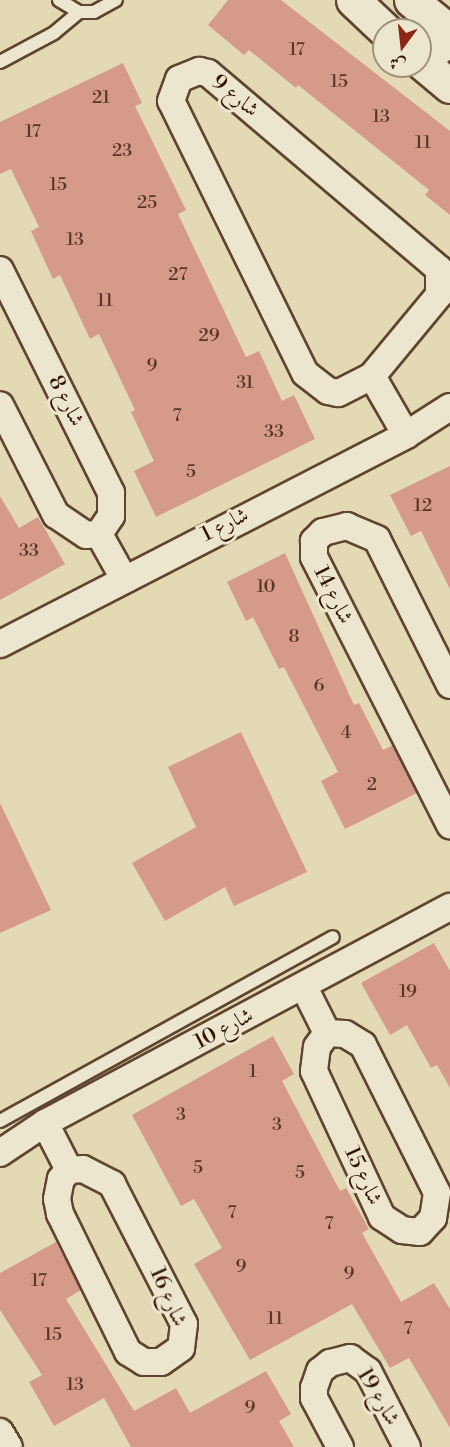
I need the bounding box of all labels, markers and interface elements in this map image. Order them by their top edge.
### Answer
north arrow [372,18,432,78]
house number: 17 [289,39,305,61]
text: ش [388,52,408,75]
street label: شارع 9 [206,69,264,123]
house number: 15 [330,71,348,93]
house number: 21 [92,87,110,109]
house number: 13 [372,106,390,128]
house number: 17 [25,121,41,143]
house number: 11 [415,132,431,154]
house number: 23 [112,140,132,162]
house number: 15 [49,174,67,196]
house number: 25 [137,192,157,214]
house number: 13 [66,229,84,251]
house number: 27 [168,264,188,286]
house number: 11 [97,290,113,312]
house number: 29 [198,325,220,347]
house number: 9 [147,355,157,377]
street label: شارع 8 [43,371,89,431]
house number: 31 [236,372,254,394]
house number: 7 [172,405,182,427]
house number: 33 [264,421,284,443]
house number: 5 [186,461,196,483]
house number: 12 [414,495,432,517]
street label: شارع 1 [197,502,253,548]
house number: 33 [19,540,39,562]
street label: شارع 14 [308,562,358,628]
house number: 10 [256,576,276,598]
house number: 8 [288,626,300,648]
house number: 6 [314,675,324,697]
house number: 4 [341,722,351,744]
house number: 2 [367,774,377,796]
house number: 19 [399,981,417,1003]
street label: شارع 10 [190,1003,258,1055]
house number: 1 [249,1061,257,1083]
house number: 3 [176,1104,186,1126]
house number: 3 [272,1114,282,1136]
street label: شارع 15 [339,1143,387,1209]
house number: 5 [193,1157,203,1179]
house number: 5 [295,1162,305,1184]
house number: 7 [227,1202,237,1224]
house number: 7 [324,1213,334,1235]
house number: 9 [236,1256,246,1278]
house number: 9 [344,1263,354,1285]
street label: شارع 16 [144,1264,192,1330]
house number: 17 [31,1270,47,1292]
house number: 11 [267,1308,283,1330]
house number: 7 [403,1318,413,1340]
house number: 15 [44,1324,62,1346]
street label: شارع 19 [351,1364,405,1430]
house number: 13 [66,1374,84,1396]
house number: 9 [245,1397,255,1419]

